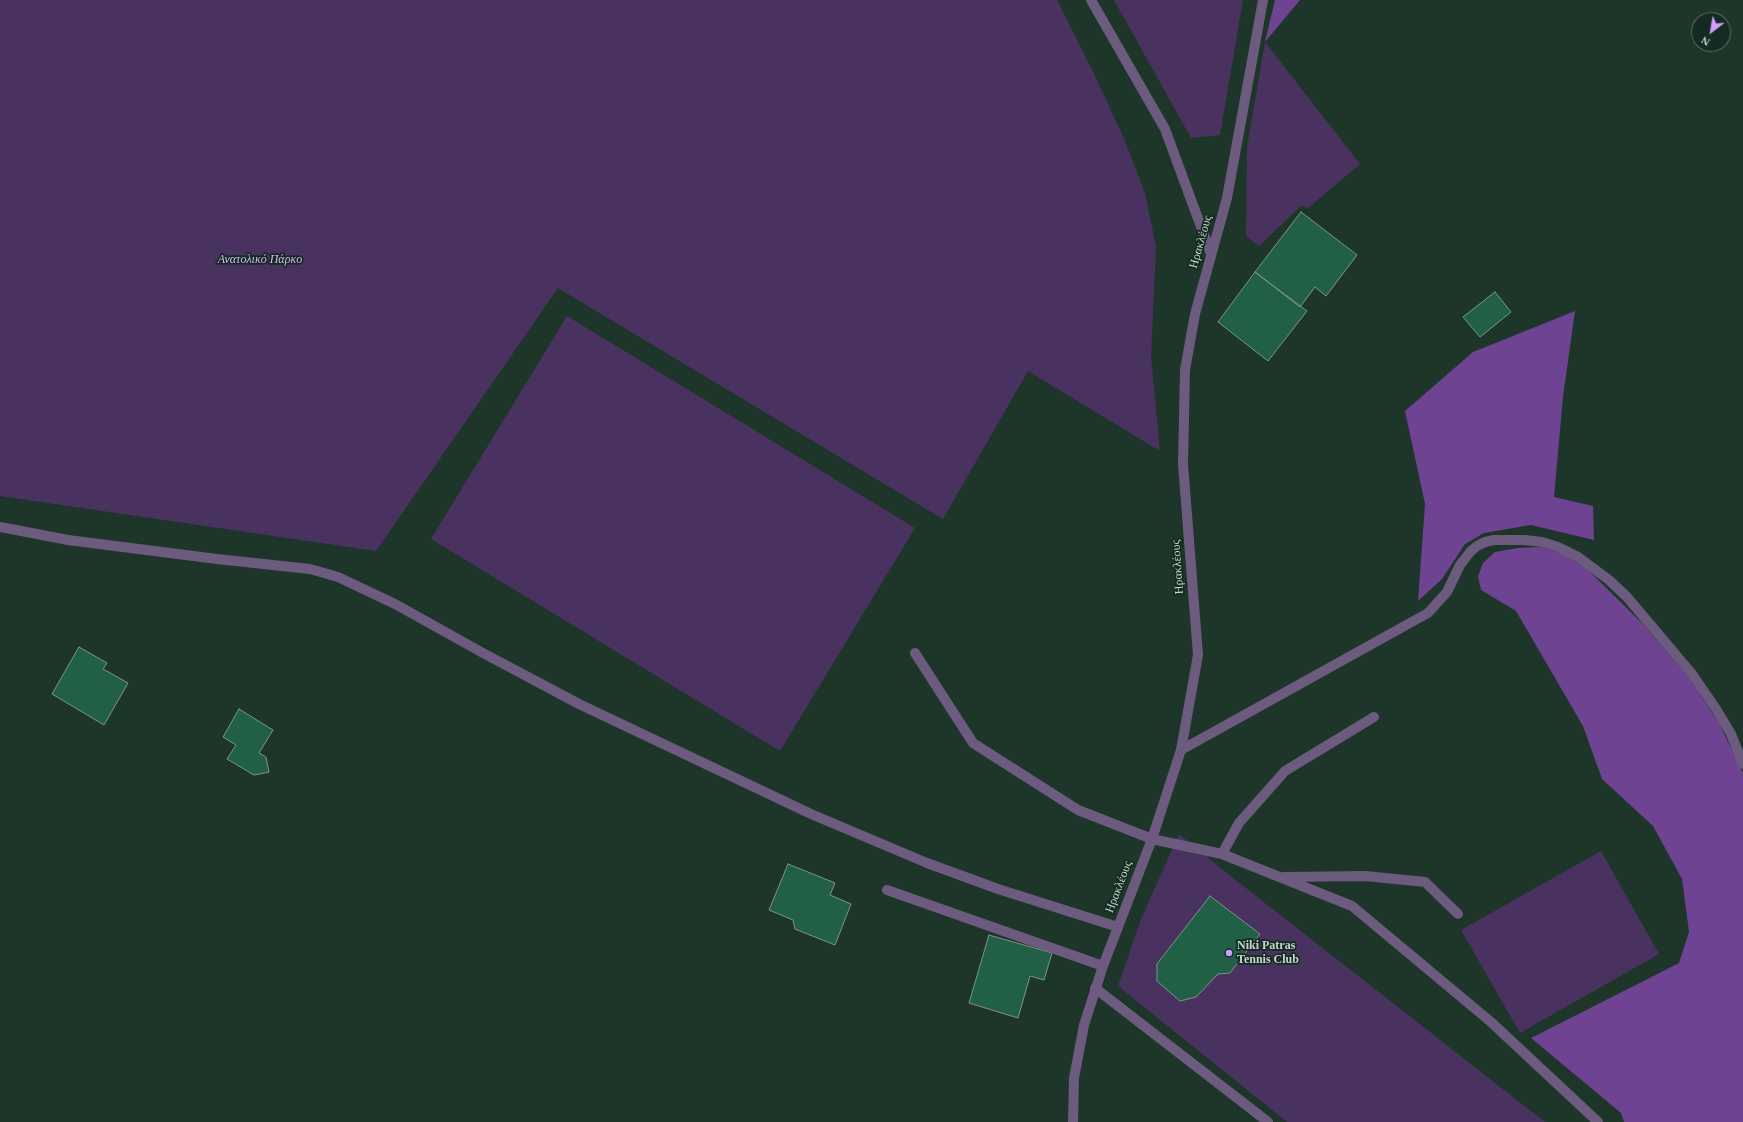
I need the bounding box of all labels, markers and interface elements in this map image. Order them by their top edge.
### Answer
north arrow [1691,12,1731,52]
text: N [1699,34,1712,49]
street label: Ηρακλέους [1187,214,1215,270]
park label: Ανατολικό Πάρκο [218,253,302,267]
street label: Ηρακλέους [1169,539,1187,595]
street label: Ηρακλέους [1103,859,1135,915]
place label: Niki Patras Tennis Club [1237,939,1299,967]
marker: Niki Patras Tennis Club [1224,948,1234,958]

